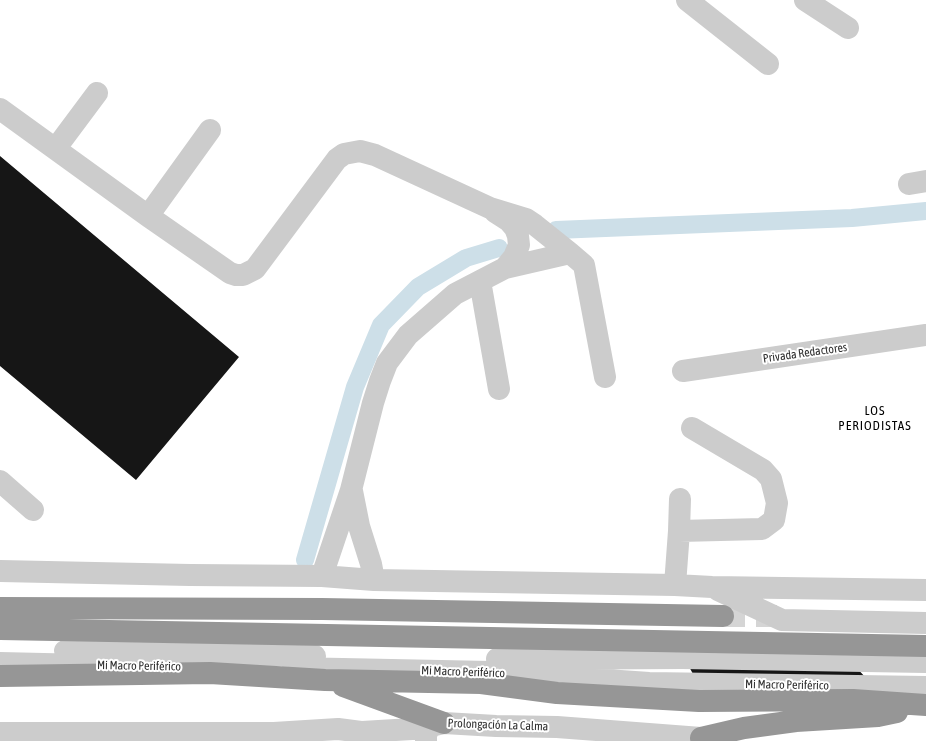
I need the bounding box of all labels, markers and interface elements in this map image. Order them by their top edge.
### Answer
street label: Privada Redactores [762,340,848,366]
district label: LOS PERIODISTAS [838,403,912,434]
street label: Mi Macro Periférico [97,658,181,674]
street label: Mi Macro Periférico [421,663,505,681]
street label: Mi Macro Periférico [745,677,829,693]
street label: Prolongación La Calma [447,716,549,734]

